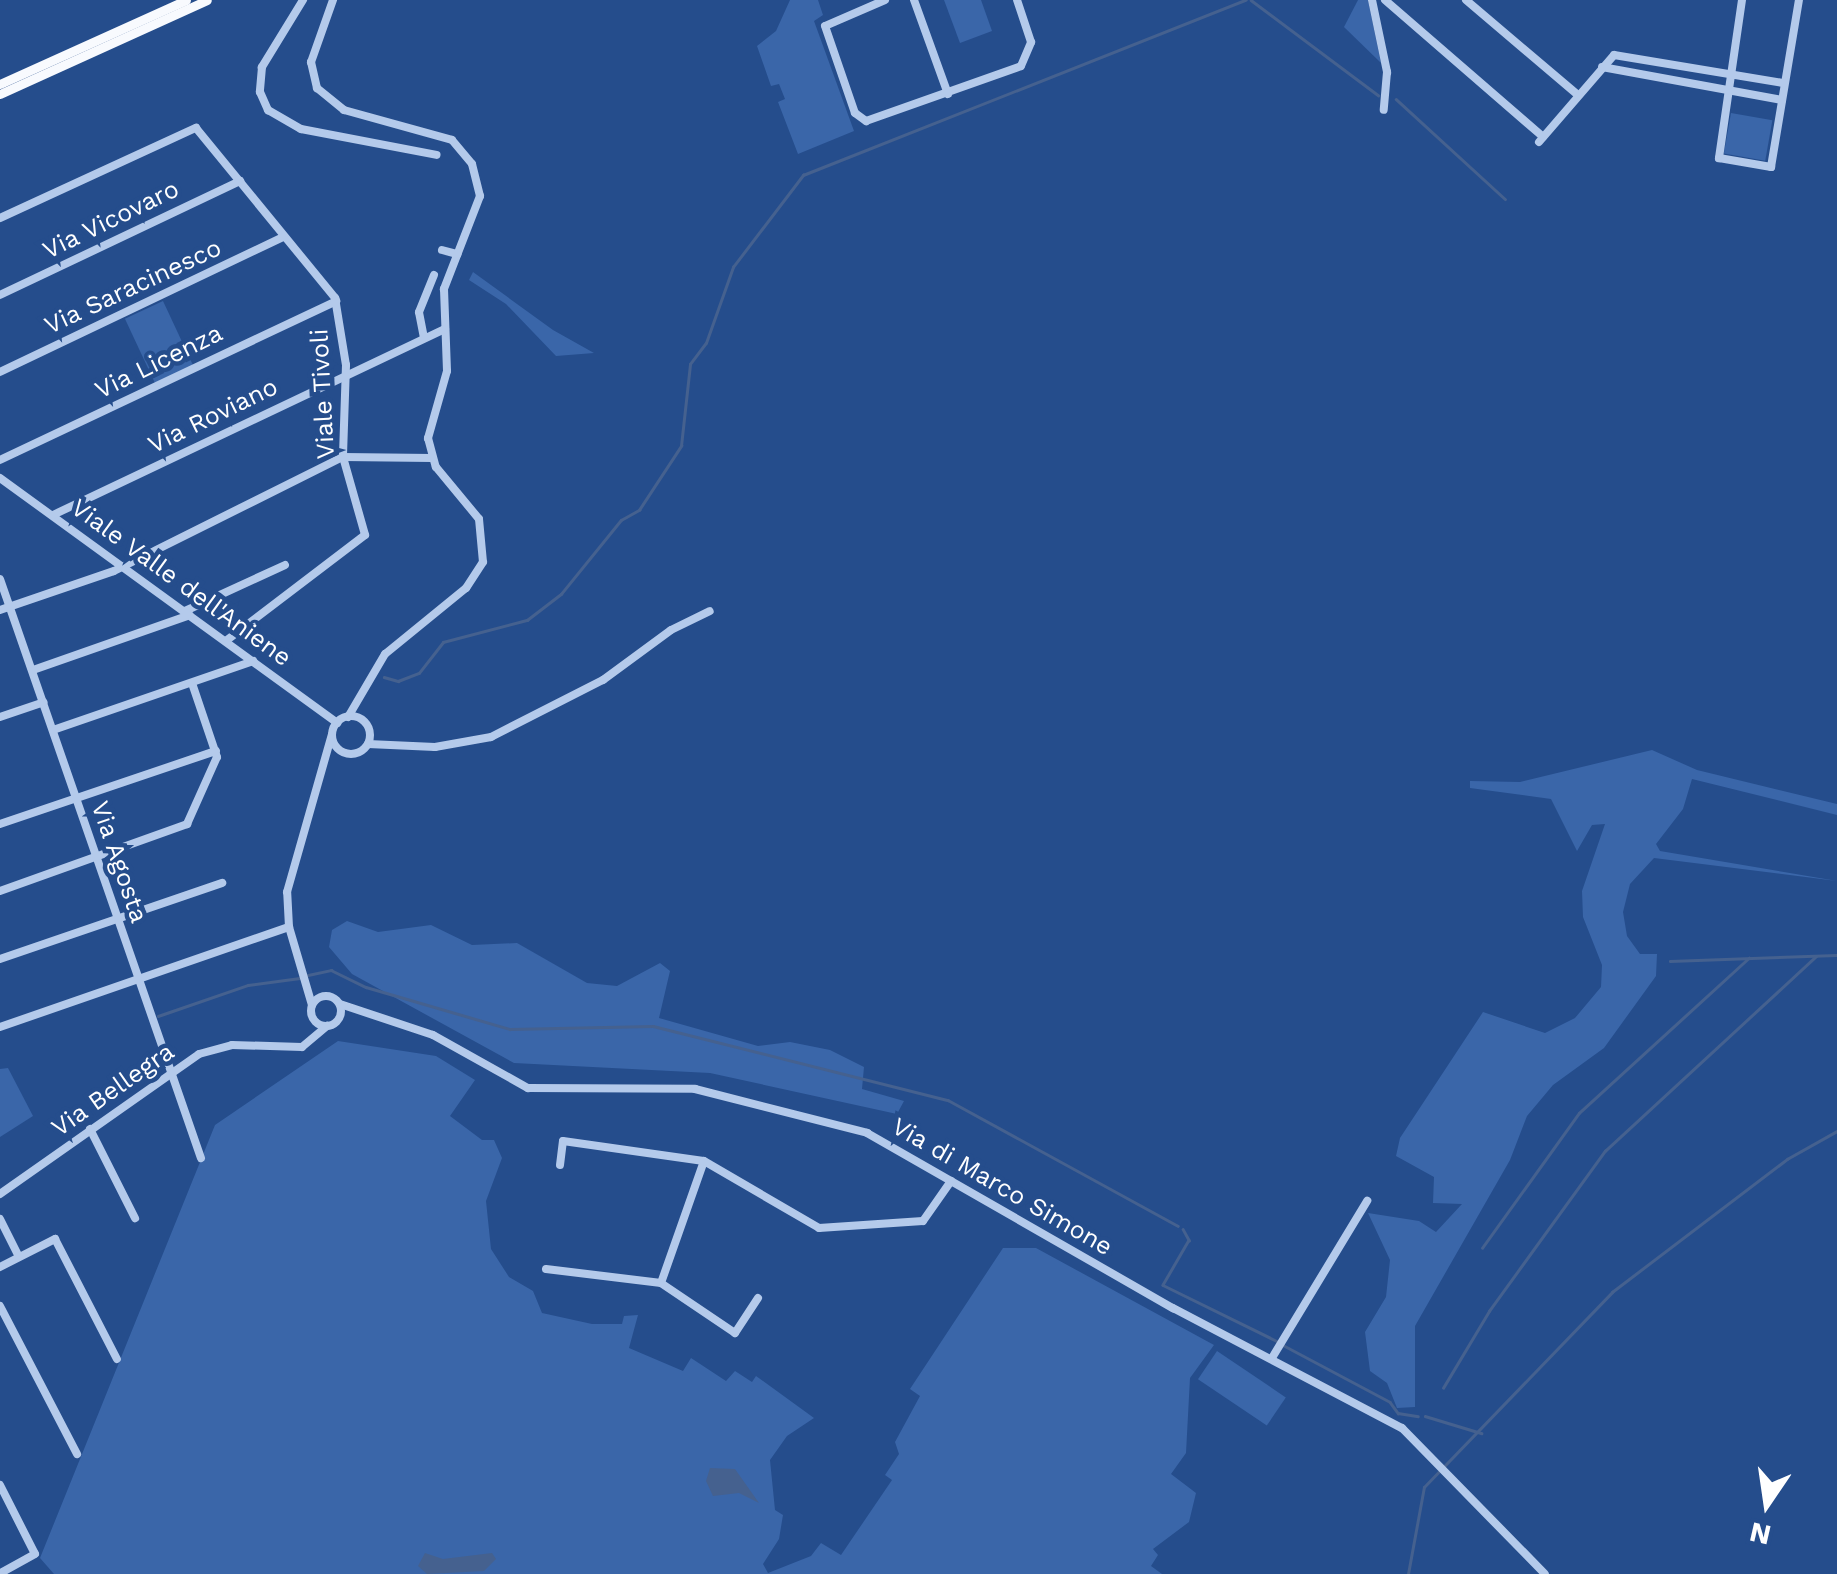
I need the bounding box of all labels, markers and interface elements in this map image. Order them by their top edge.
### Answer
street label: Via Vicovaro [37,174,185,266]
street label: Via Saracinesco [40,233,226,341]
street label: Via Licenza [90,318,228,406]
street label: Viale Tivoli [305,328,341,460]
street label: Via Roviano [143,372,283,460]
street label: Viale Valle dell'Aniene [65,493,297,673]
street label: Via Agosta [84,797,154,927]
street label: Via Bellegra [46,1037,180,1143]
street label: Via di Marco Simone [886,1111,1118,1263]
north arrow [1717,1454,1817,1554]
text: N [1746,1515,1774,1552]

